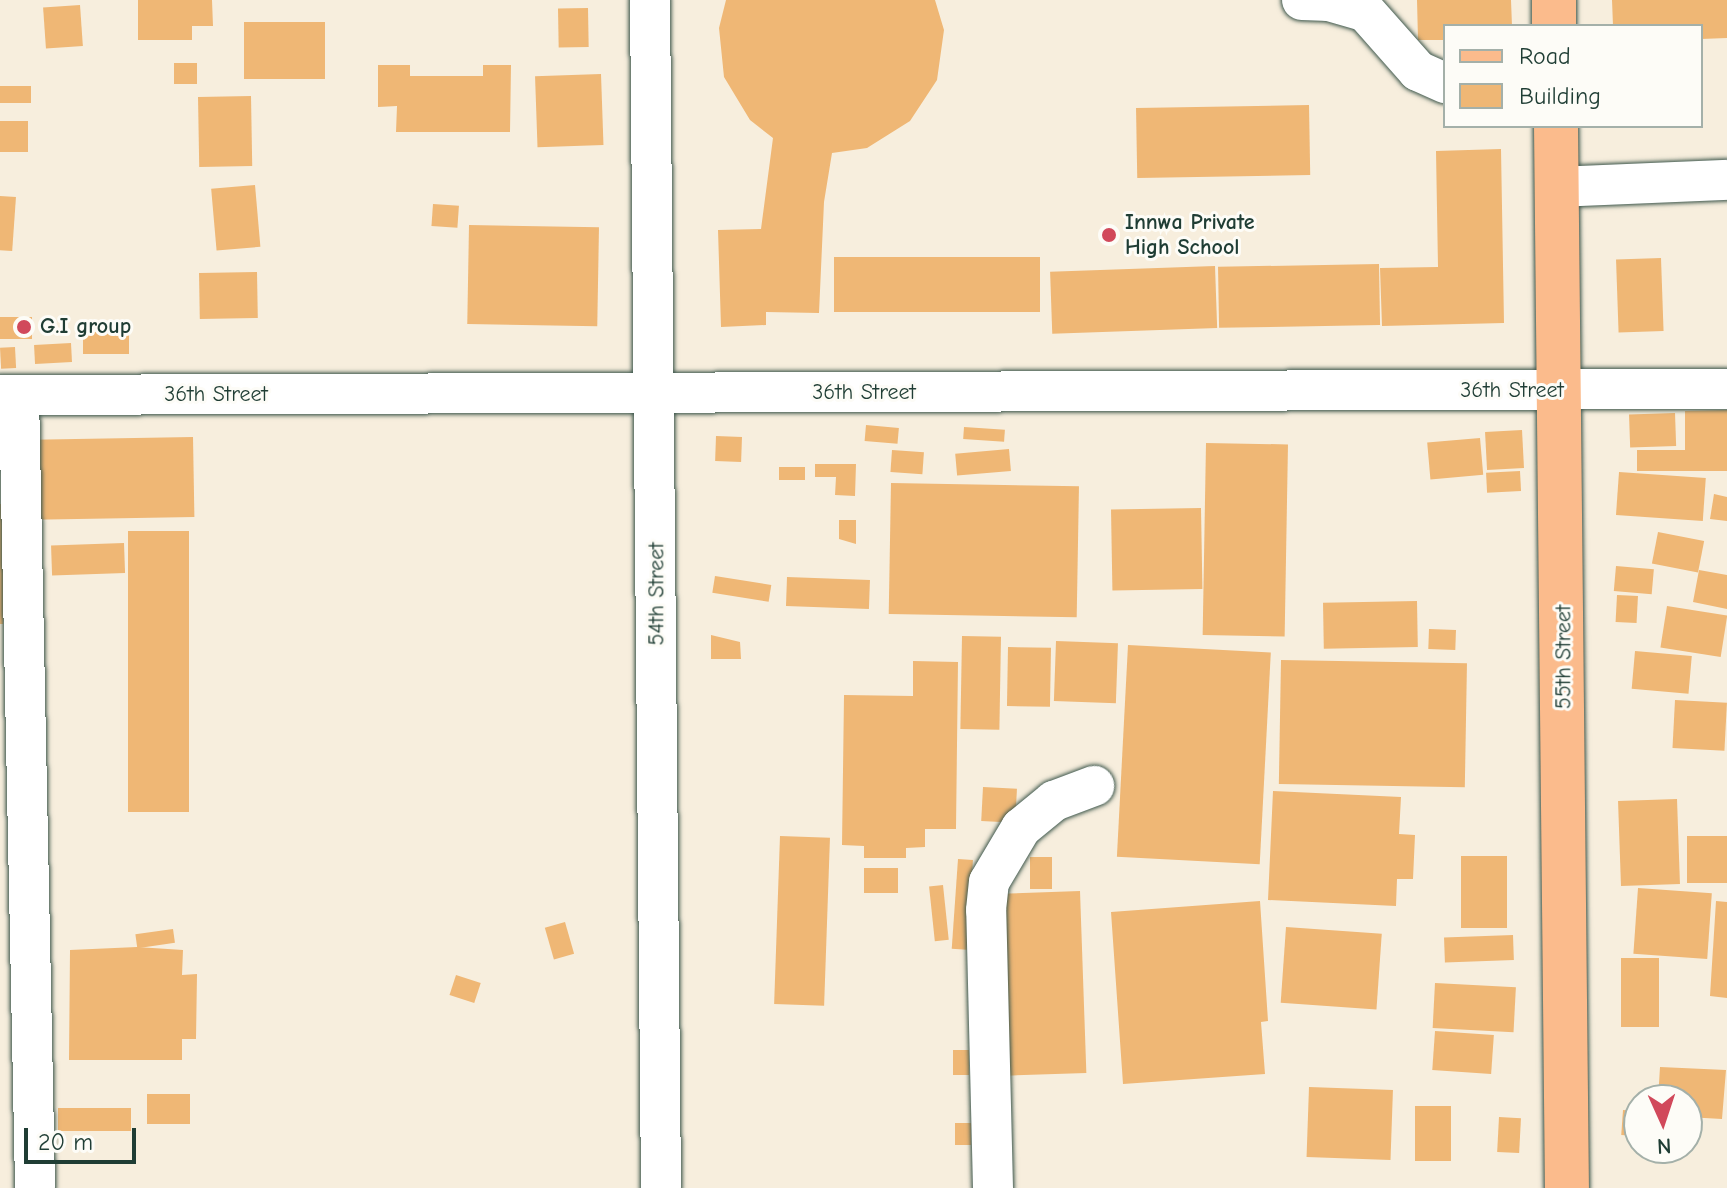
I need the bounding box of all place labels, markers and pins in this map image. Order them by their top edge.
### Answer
place label: Innwa Private High School [1125,209,1254,260]
marker: Innwa Private High School [1100,226,1118,244]
place label: G.I group [40,314,131,340]
marker: G.I group [15,318,33,336]

